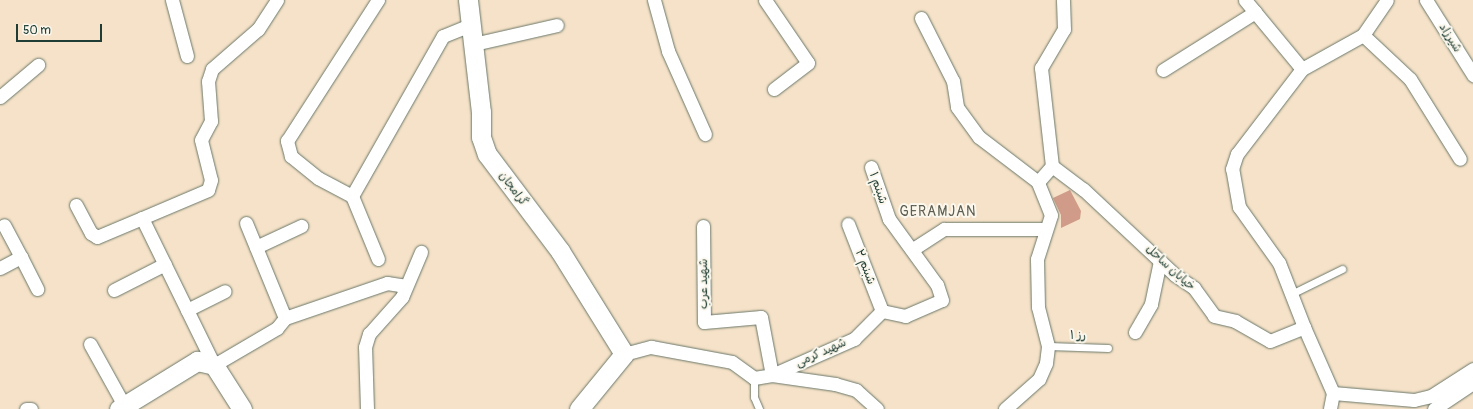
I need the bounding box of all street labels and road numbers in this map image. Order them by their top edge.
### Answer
street label: شیرزاد [1436,21,1464,55]
street label: گرامجان [495,169,531,209]
street label: شبنم ۱ [866,170,890,206]
street label: خیابان ساحل [1142,242,1198,294]
street label: شبنم ۲ [852,247,878,287]
street label: شهید عرب [697,259,711,309]
street label: رز ۱ [1070,329,1086,343]
street label: شهید کرمی [793,335,849,371]

